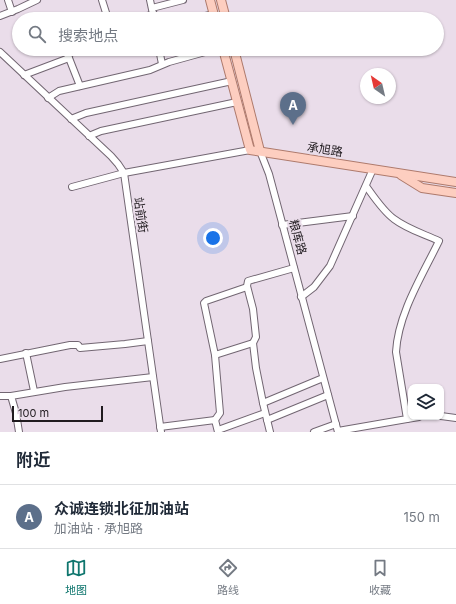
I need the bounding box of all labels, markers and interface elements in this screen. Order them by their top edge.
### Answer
search box [12,12,444,56]
icon: search [26,23,48,45]
text: 搜索地点 [58,26,118,45]
north arrow [360,68,396,104]
pin: A [280,92,306,125]
street label: 承旭路 [306,139,344,159]
street label: 站前街 [131,196,151,234]
street label: 粮库路 [286,218,310,256]
your location [203,228,223,248]
map controls [408,384,444,420]
button: layers [408,384,444,420]
scale bar [12,404,103,423]
text: 100 m [18,406,49,420]
text: 附近 [16,450,50,470]
text: 众诚连锁北征加油站 [54,499,189,518]
text: A [24,509,34,525]
text: 150 m [404,509,440,525]
text: 加油站 · 承旭路 [54,520,143,536]
tab: 地图 [65,557,87,597]
tab: 路线 [217,557,239,597]
tab: 收藏 [369,557,391,597]

